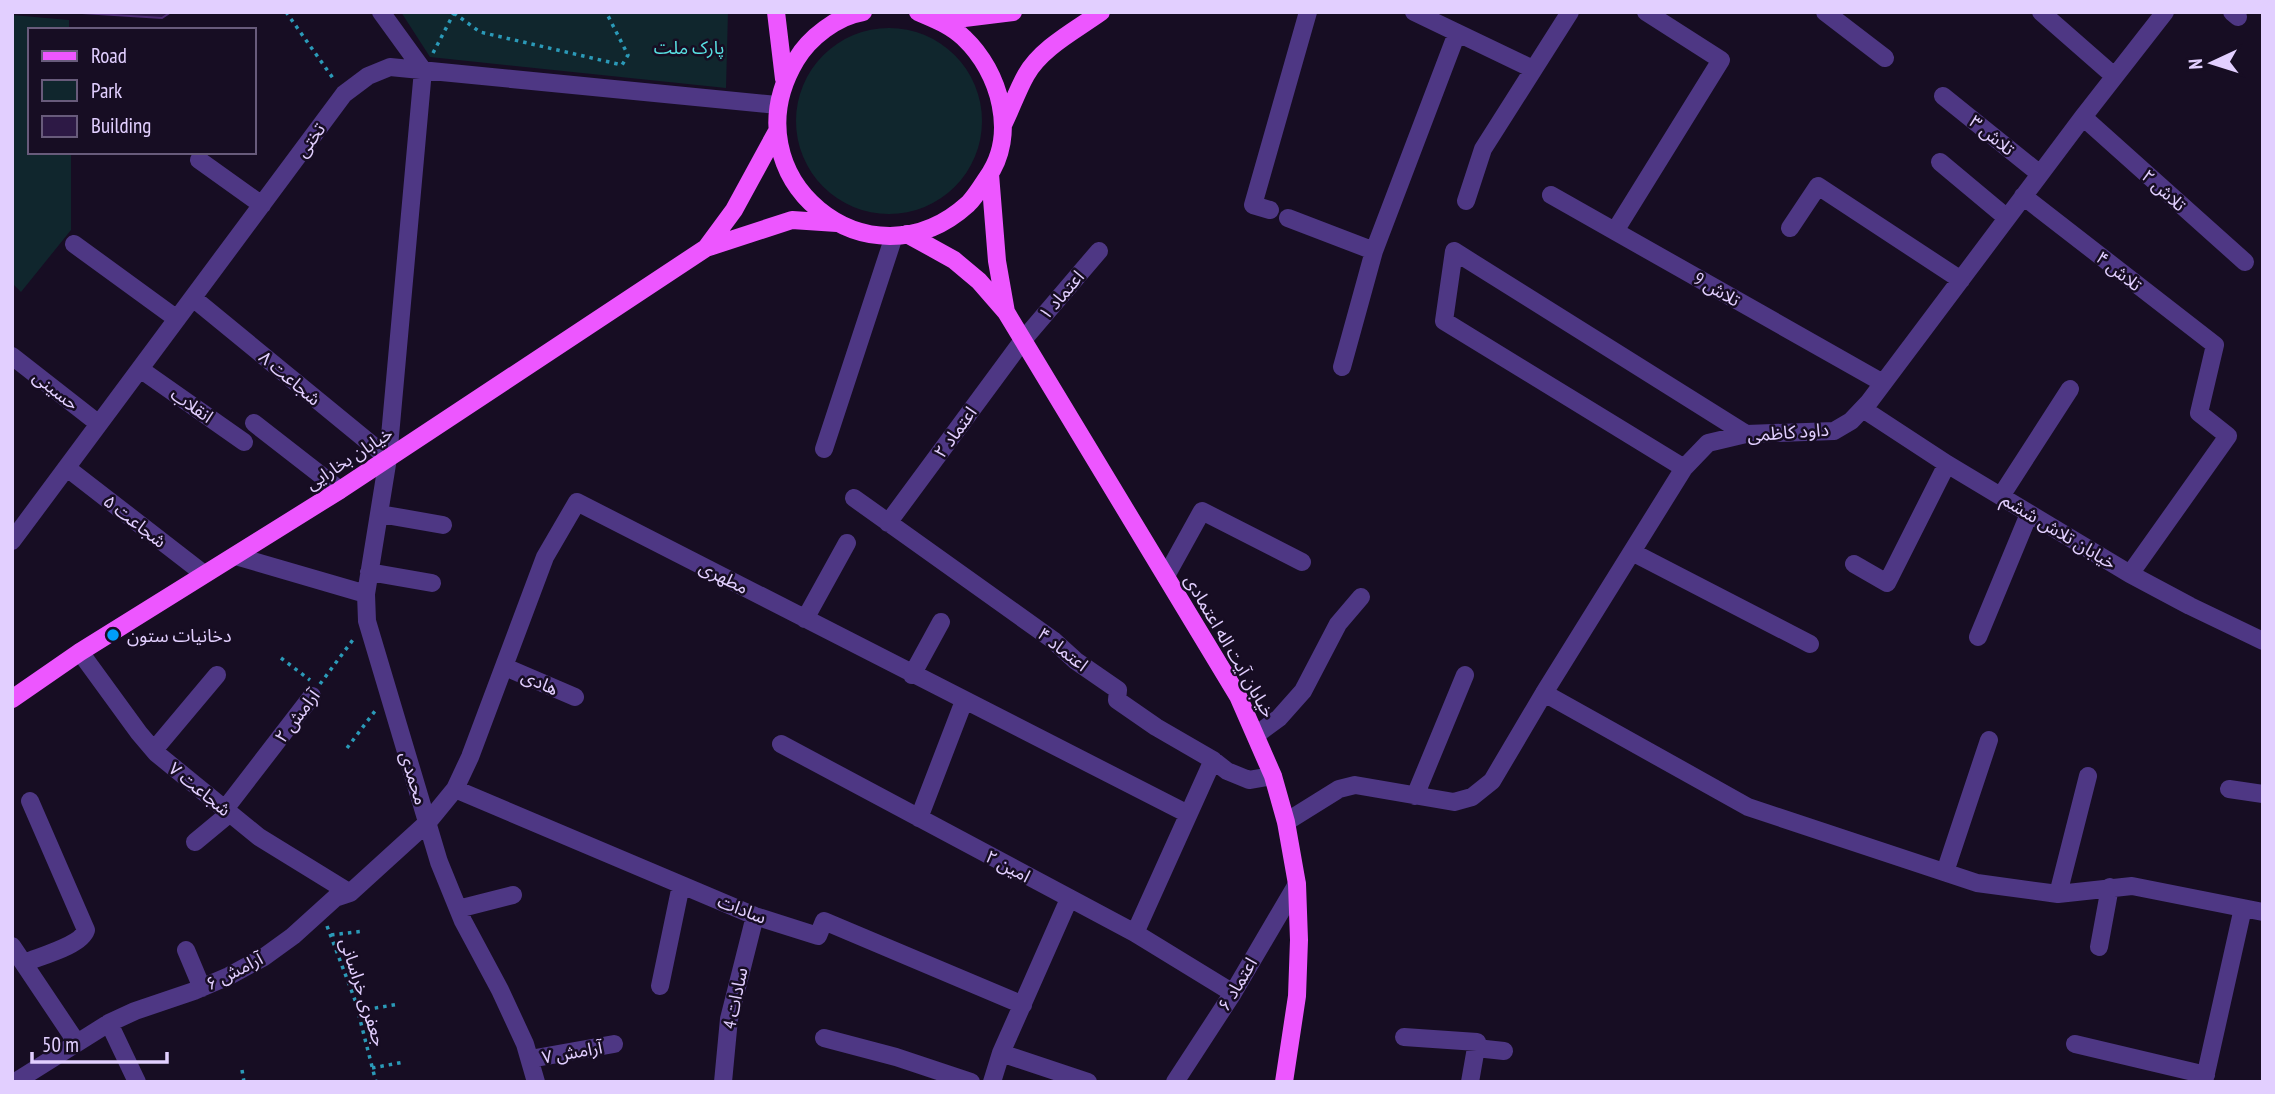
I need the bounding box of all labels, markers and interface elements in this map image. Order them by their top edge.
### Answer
legend [28,28,256,154]
north arrow [2177,28,2247,98]
park label: پارک ملت [654,36,724,59]
text: Road [91,42,127,69]
text: N [2183,58,2207,70]
text: Park [91,77,122,104]
street label: تلاش ۳ [1965,110,2019,160]
text: Building [91,112,151,139]
street label: تختی [290,118,330,162]
street label: تلاش ۲ [2137,164,2191,216]
street label: تلاش ۴ [2091,246,2147,296]
street label: اعتماد ۱ [1033,265,1089,325]
street label: تلاش 9 [1690,267,1744,311]
street label: شجاعت ۸ [254,346,326,410]
street label: حسینی [28,365,84,415]
street label: انقلاب [166,382,218,428]
street label: اعتماد ۲ [929,402,981,462]
street label: داود کاظمی [1746,418,1830,446]
street label: خیابان بخارایی [301,421,397,495]
street label: خیابان تلاش ششم [1996,488,2121,576]
street label: شجاعت ۵ [99,489,171,553]
street label: مطهری [696,555,752,599]
street label: خیابان آیت اله اعتمادی [1180,570,1280,722]
street label: اعتماد ۴ [1033,622,1093,676]
place label: دخانیات ستون [127,624,232,647]
marker: دخانیات ستون [105,627,121,643]
street label: هادی [518,664,562,700]
street label: آرامش ۲ [269,684,325,747]
street label: محمدی [395,749,433,807]
street label: شجاعت ۷ [164,757,236,821]
street label: امین ۲ [982,845,1034,887]
street label: سادات [714,889,770,929]
street label: جعفری خراسانی [335,935,391,1049]
street label: آرامش ۶ [202,947,267,995]
street label: اعتماد ۶ [1212,953,1262,1015]
street label: سادات 4 [717,965,753,1031]
scale bar [32,1020,166,1064]
text: 50 m [42,1031,79,1058]
street label: آرامش ۷ [540,1035,605,1069]

